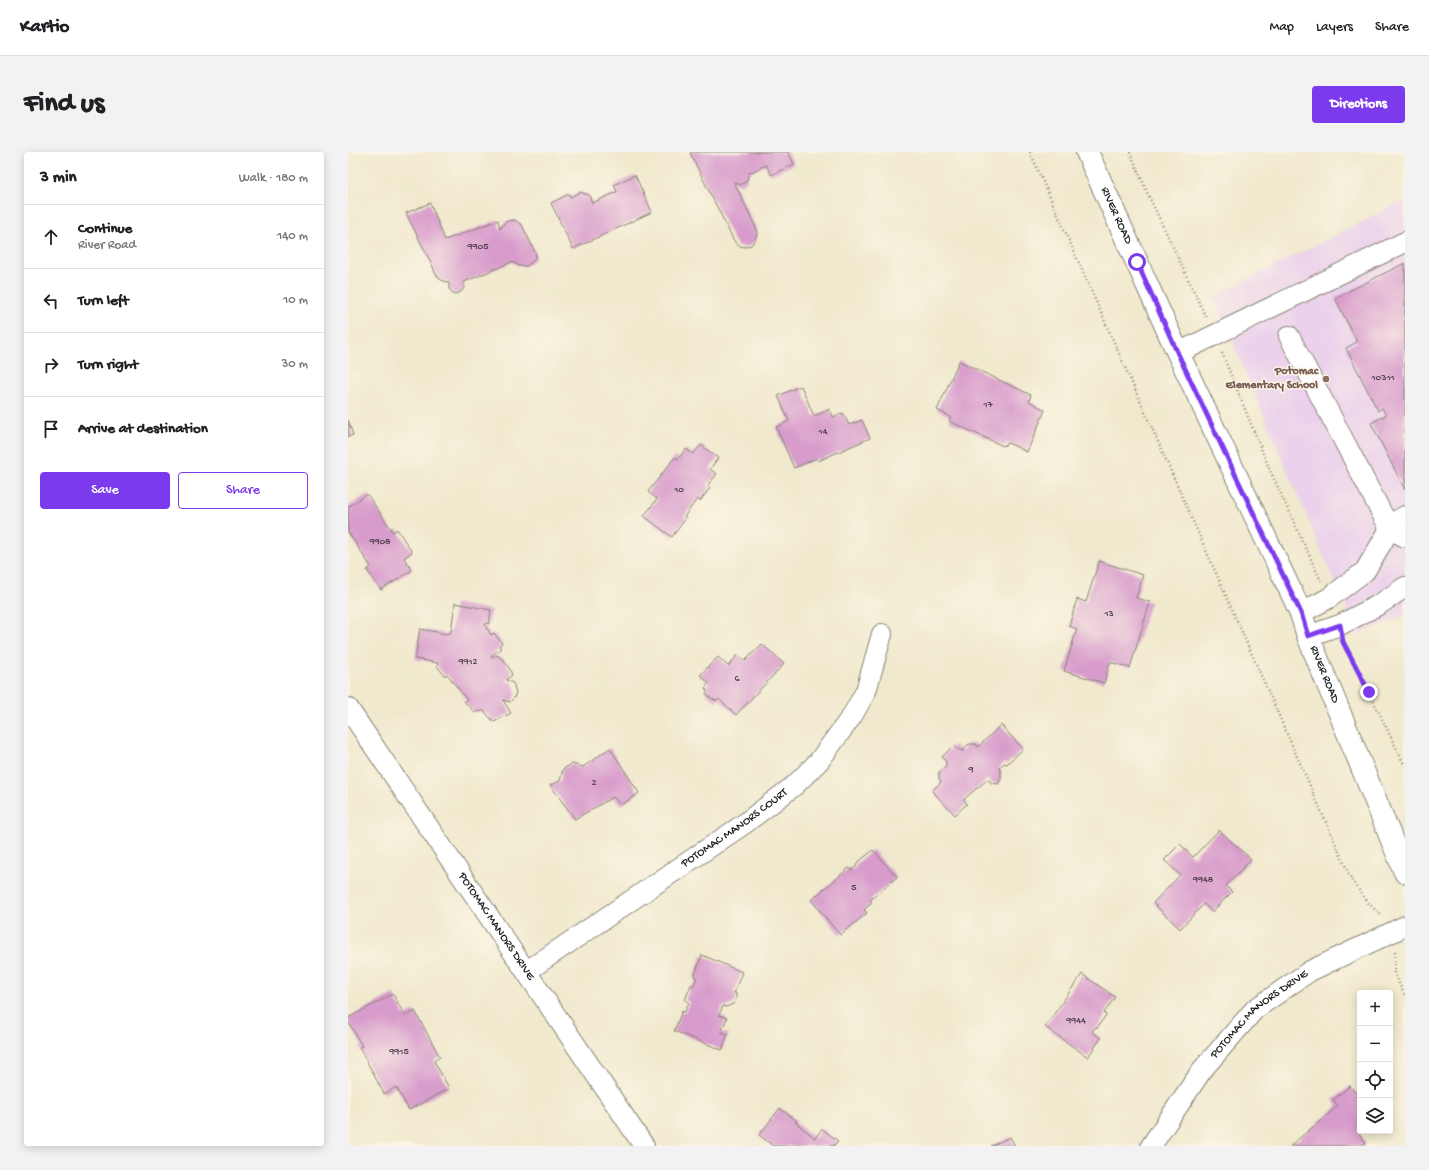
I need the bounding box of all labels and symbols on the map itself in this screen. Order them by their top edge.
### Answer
street label: RIVER ROAD [1097,185,1135,247]
house number: 9905 [467,241,488,253]
route start [1128,253,1146,271]
place label: Potomac Elementary School [1225,365,1319,393]
house number: 10311 [1371,372,1394,384]
marker: Potomac Elementary School [1321,374,1331,384]
house number: 17 [982,399,993,411]
house number: 14 [818,426,828,438]
house number: 10 [673,484,684,496]
house number: 9908 [368,536,391,548]
house number: 13 [1103,608,1114,620]
street label: RIVER ROAD [1306,644,1342,706]
house number: 9912 [458,656,478,668]
house number: 6 [734,673,740,685]
route end [1360,683,1378,701]
house number: 9 [967,764,974,776]
house number: 2 [592,777,597,789]
street label: POTOMAC MANORS COURT [678,785,792,872]
street label: POTOMAC MANORS DRIVE [454,869,537,984]
house number: 9948 [1192,874,1214,886]
house number: 5 [851,882,857,894]
street label: POTOMAC MANORS DRIVE [1207,967,1311,1062]
house number: 9944 [1065,1015,1086,1027]
house number: 9915 [388,1046,409,1058]

